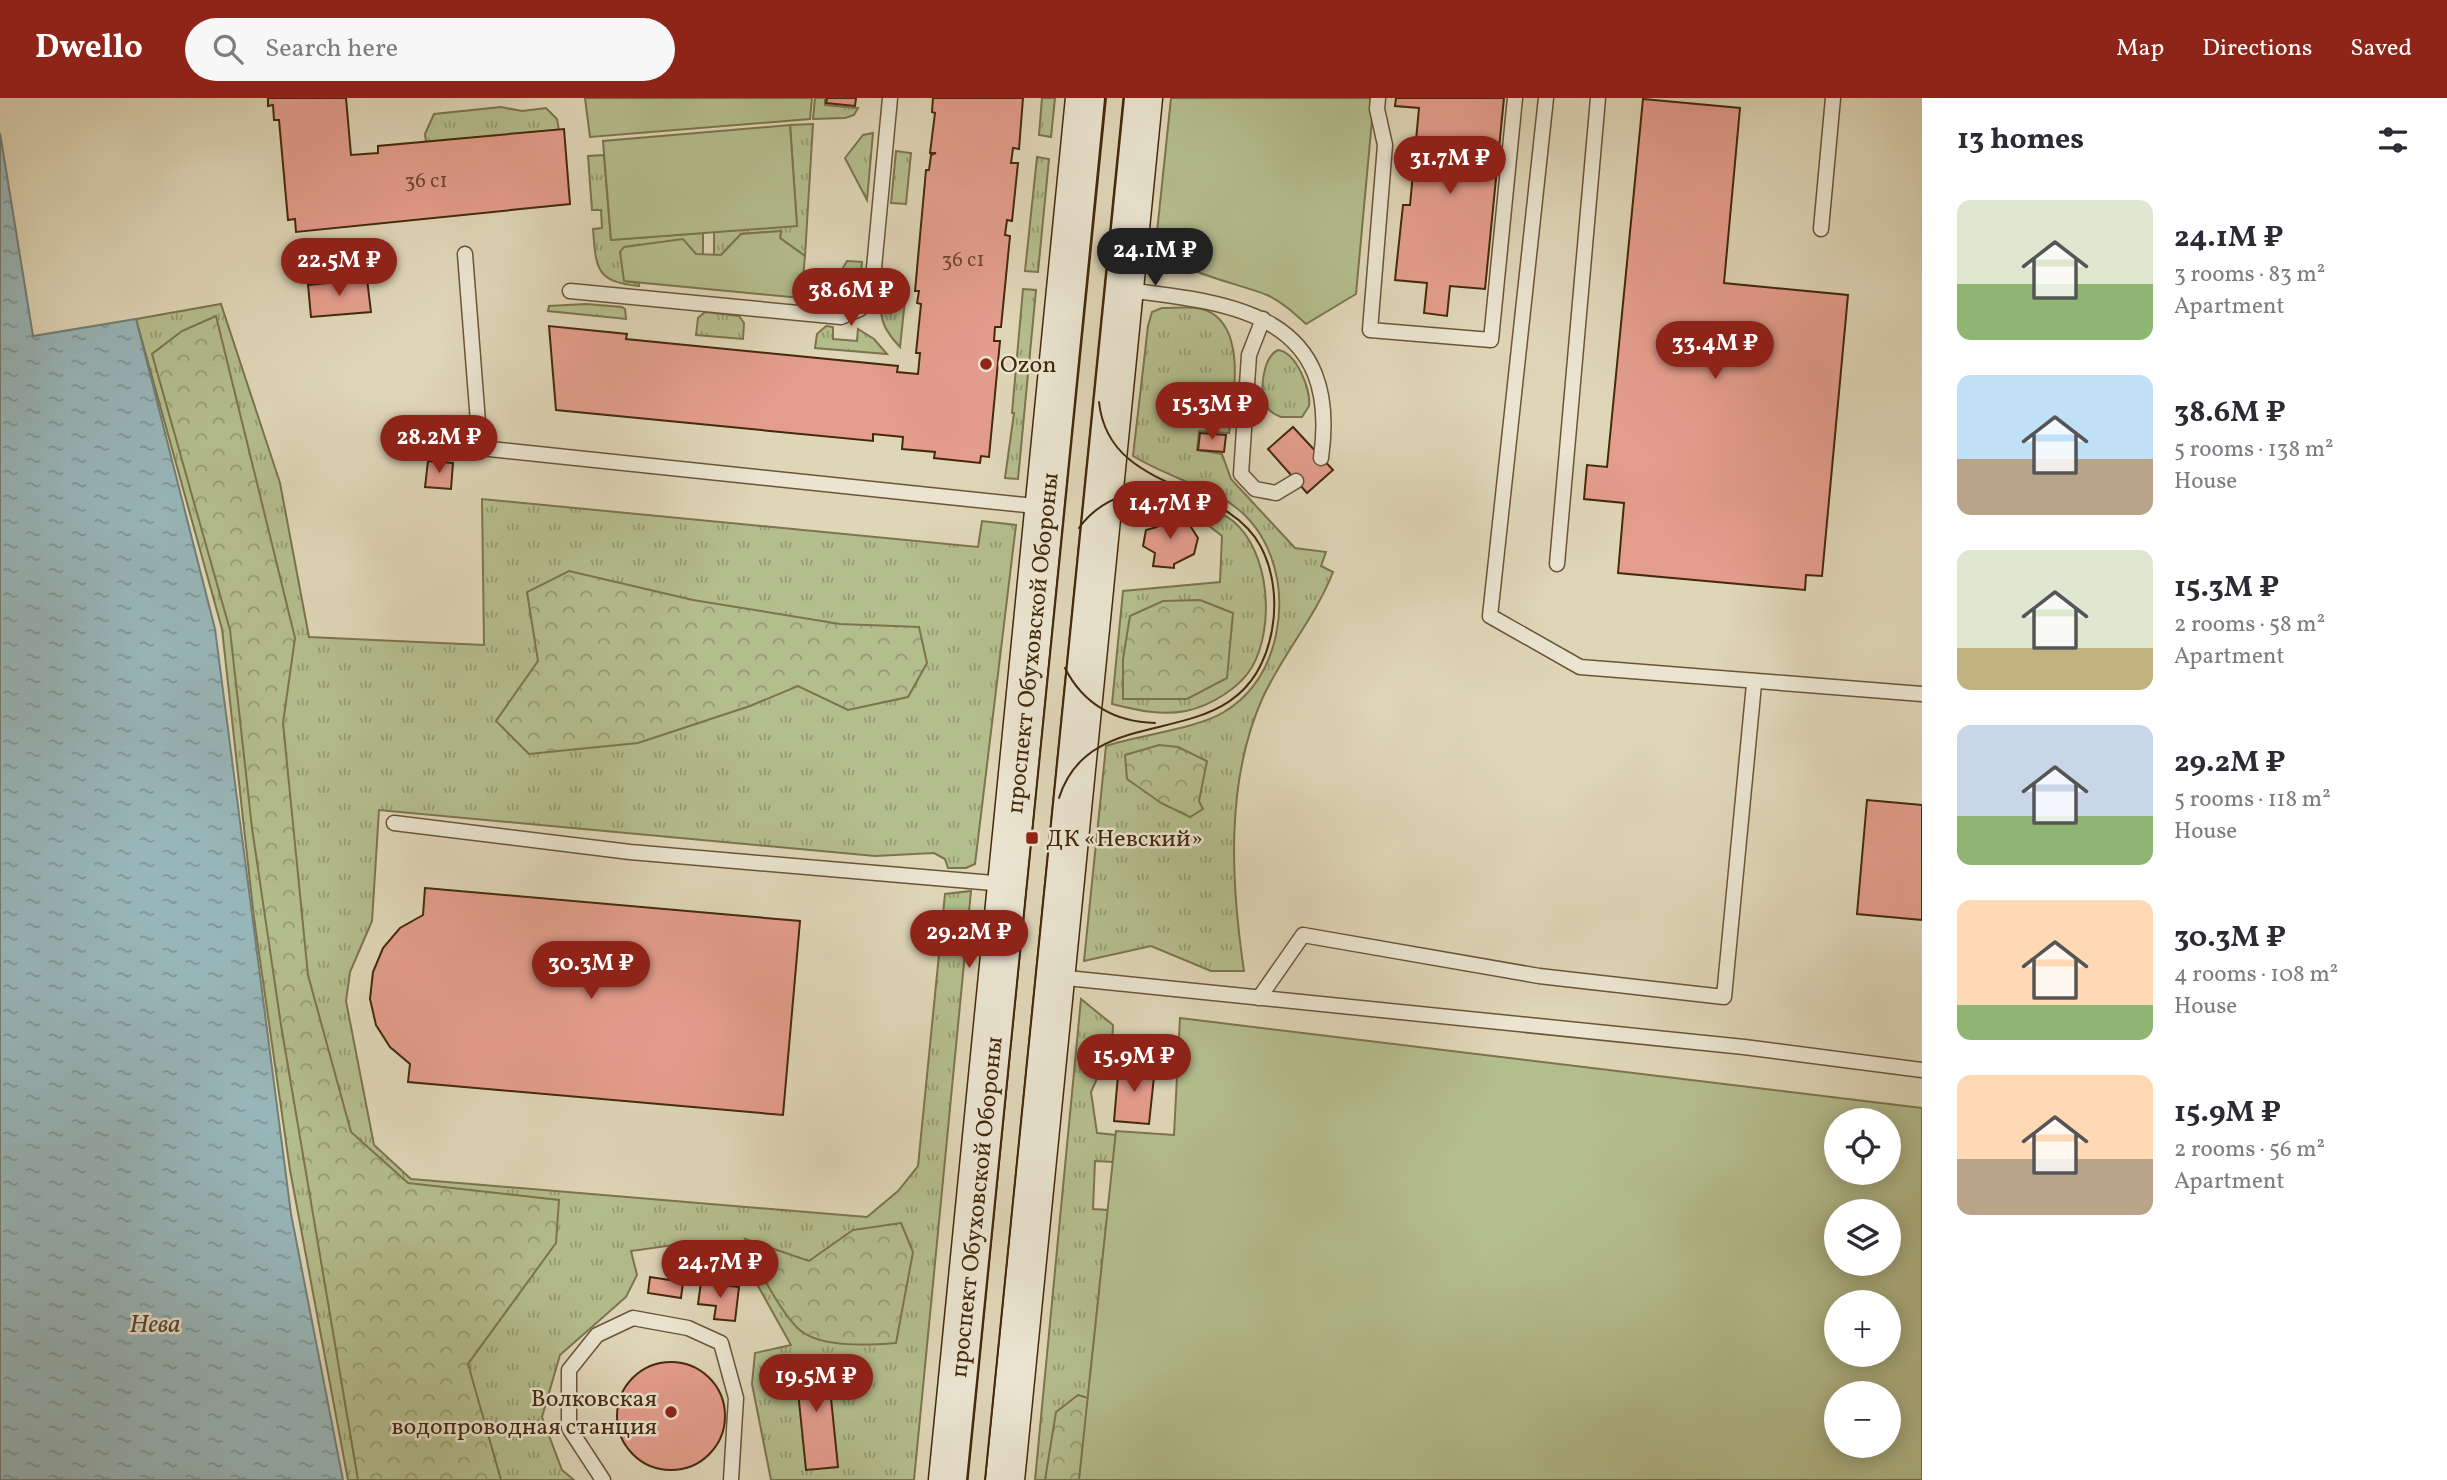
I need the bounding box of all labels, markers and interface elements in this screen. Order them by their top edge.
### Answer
search box [185,18,675,81]
text: Dwello [35,26,143,72]
icon: search [209,30,247,68]
text: Search here [265,31,398,67]
text: Map [2116,32,2164,66]
text: Directions [2202,32,2312,66]
text: Saved [2350,32,2412,66]
text: 13 homes [1957,119,2084,161]
icon: filters [2374,121,2412,159]
pin: 31.7M ₽ [1385,136,1515,196]
text: 31.7M ₽ [1410,143,1490,175]
house number: 36 с1 [404,167,448,196]
text: 24.1M ₽ [2174,217,2284,259]
pin: 24.1M ₽ [1090,228,1220,288]
icon: home [2013,228,2097,312]
text: 24.1M ₽ [1113,235,1197,267]
pin: 22.5M ₽ [274,238,404,298]
text: 22.5M ₽ [297,245,381,277]
house number: 36 с1 [941,246,985,275]
text: 3 rooms · 83 m² [2174,259,2325,291]
pin: 38.6M ₽ [786,268,916,328]
text: 38.6M ₽ [808,275,894,307]
text: Apartment [2174,291,2285,323]
pin: 33.4M ₽ [1650,322,1780,381]
text: 33.4M ₽ [1672,328,1758,360]
place label: Ozon [1000,349,1057,383]
marker: Ozon [978,356,994,372]
pin: 15.3M ₽ [1147,382,1277,442]
text: 15.3M ₽ [1172,389,1252,421]
text: 38.6M ₽ [2174,392,2286,434]
icon: home [2013,403,2097,487]
pin: 28.2M ₽ [374,416,504,475]
text: 28.2M ₽ [396,422,482,454]
text: 5 rooms · 138 m² [2174,434,2334,466]
text: House [2174,466,2237,498]
street label: проспект Обуховской Обороны [999,471,1069,815]
pin: 14.7M ₽ [1105,482,1235,541]
text: 14.7M ₽ [1129,488,1211,520]
text: 15.3M ₽ [2174,567,2279,609]
icon: home [2013,578,2097,662]
text: 2 rooms · 58 m² [2174,609,2325,641]
text: Apartment [2174,641,2285,673]
text: 29.2M ₽ [2174,742,2286,784]
icon: home [2013,753,2097,837]
text: 5 rooms · 118 m² [2174,784,2331,816]
text: House [2174,816,2237,848]
place label: ДК «Невский» [1046,823,1203,857]
marker: ДК «Невский» [1024,830,1040,846]
pin: 29.2M ₽ [904,910,1034,970]
text: 29.2M ₽ [926,917,1012,949]
text: 30.3M ₽ [2174,917,2286,959]
icon: home [2013,928,2097,1012]
pin: 30.3M ₽ [526,942,656,1001]
text: 30.3M ₽ [548,948,634,980]
text: 4 rooms · 108 m² [2174,959,2338,991]
text: House [2174,991,2237,1023]
pin: 15.9M ₽ [1069,1034,1199,1094]
street label: проспект Обуховской Обороны [943,1035,1013,1379]
text: 15.9M ₽ [1093,1041,1175,1073]
text: 15.9M ₽ [2174,1092,2281,1134]
icon: home [2013,1103,2097,1187]
map controls [1824,1108,1901,1458]
button: locate [1824,1108,1901,1185]
text: 2 rooms · 56 m² [2174,1134,2325,1166]
text: Apartment [2174,1166,2285,1198]
button: layers [1824,1199,1901,1276]
pin: 24.7M ₽ [655,1240,785,1300]
text: 24.7M ₽ [678,1247,763,1279]
button: + [1824,1290,1901,1367]
water label: Нева [129,1307,181,1343]
pin: 19.5M ₽ [751,1354,881,1414]
text: 19.5M ₽ [775,1361,857,1393]
button: − [1824,1381,1901,1458]
place label: Волковская водопроводная станция [391,1383,657,1445]
marker: Волковская водопроводная станция [663,1404,679,1420]

